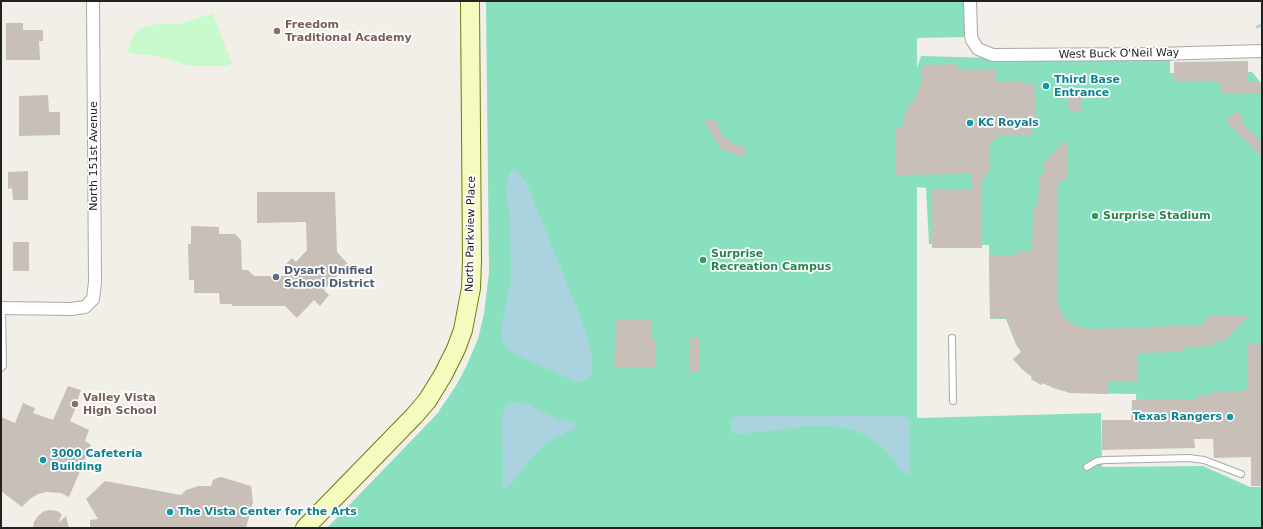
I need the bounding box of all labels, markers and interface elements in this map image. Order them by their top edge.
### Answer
place label: Freedom Traditional Academy [285,18,412,44]
marker: Freedom Traditional Academy [272,26,282,36]
street label: West Buck O'Neil Way [1059,46,1179,62]
place label: Third Base Entrance [1054,73,1120,99]
marker: Third Base Entrance [1041,81,1051,91]
street label: North 151st Avenue [87,101,101,211]
place label: KC Royals [978,116,1039,130]
marker: KC Royals [965,118,975,128]
street label: North Parkview Place [463,176,479,292]
place label: Surprise Stadium [1103,209,1211,223]
marker: Surprise Stadium [1090,211,1100,221]
place label: Surprise Recreation Campus [711,247,831,273]
marker: Surprise Recreation Campus [698,255,708,265]
place label: Dysart Unified School District [284,264,375,290]
marker: Dysart Unified School District [271,272,281,282]
place label: Valley Vista High School [83,391,157,417]
marker: Valley Vista High School [70,399,80,409]
place label: Texas Rangers [1133,410,1222,424]
marker: Texas Rangers [1225,412,1235,422]
place label: 3000 Cafeteria Building [51,447,143,473]
marker: 3000 Cafeteria Building [38,455,48,465]
place label: The Vista Center for the Arts [178,505,357,519]
marker: The Vista Center for the Arts [165,507,175,517]

